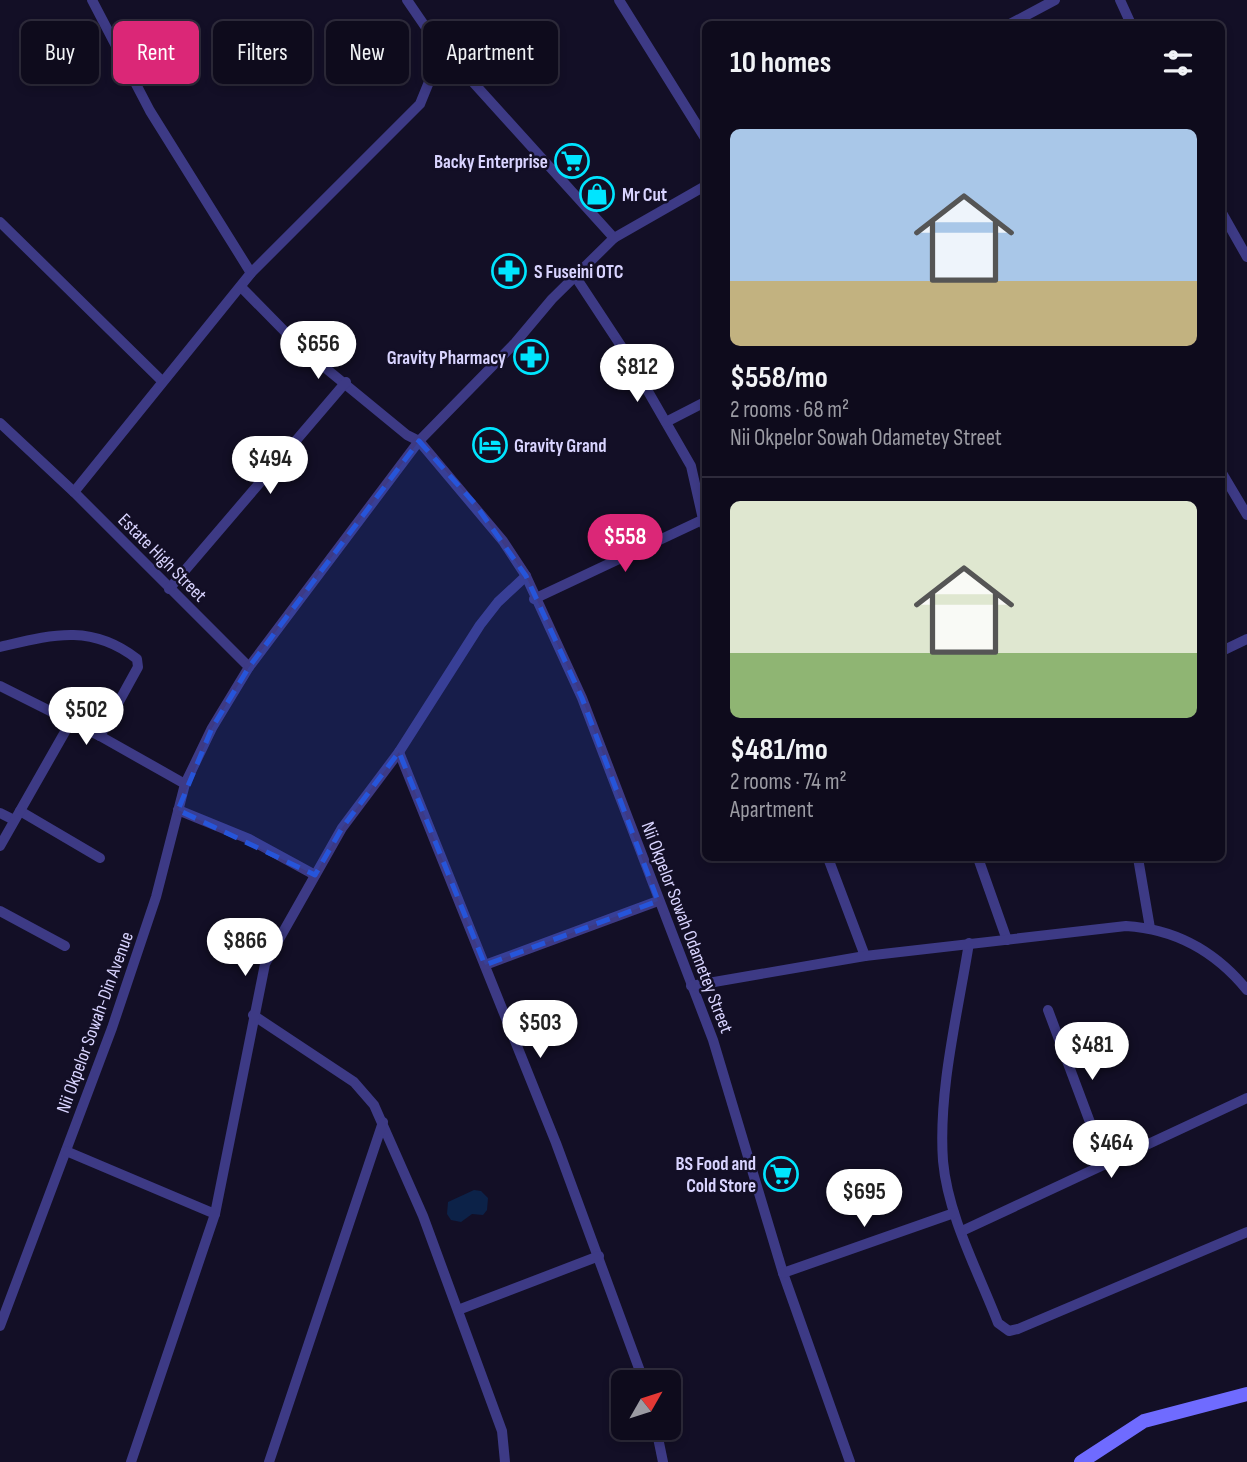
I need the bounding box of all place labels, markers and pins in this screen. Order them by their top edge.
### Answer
supermarket icon: Backy Enterprise [553,142,591,180]
place label: Backy Enterprise [434,151,548,174]
shop icon: Mr Cut [578,175,616,213]
place label: Mr Cut [622,184,667,207]
pharmacy icon: S Fuseini OTC [490,252,528,290]
place label: S Fuseini OTC [534,261,624,284]
pin: $656 [277,322,359,381]
pharmacy icon: Gravity Pharmacy [512,338,550,376]
pin: $812 [596,344,678,404]
place label: Gravity Pharmacy [387,347,506,370]
hotel icon: Gravity Grand [471,426,509,464]
place label: Gravity Grand [514,435,606,458]
pin: $494 [229,436,311,496]
pin: $558 [584,514,666,574]
pin: $502 [45,688,127,747]
pin: $866 [204,918,286,978]
pin: $503 [499,1000,581,1060]
pin: $481 [1051,1023,1133,1082]
pin: $464 [1070,1120,1152,1180]
place label: BS Food and Cold Store [676,1153,756,1198]
supermarket icon: BS Food and Cold Store [762,1155,800,1193]
pin: $695 [823,1170,905,1229]

